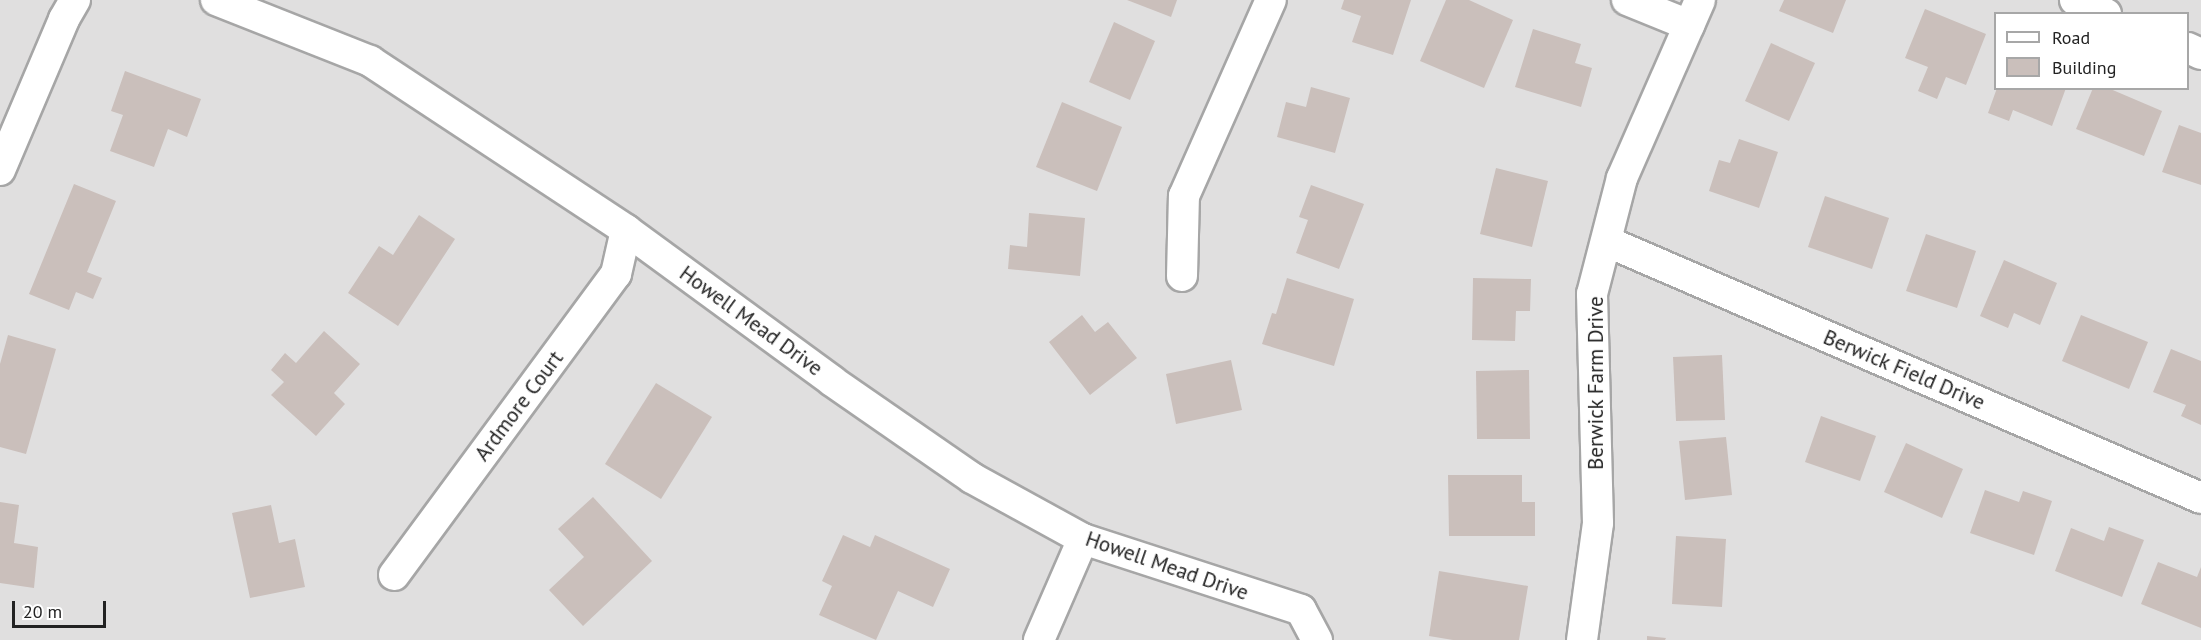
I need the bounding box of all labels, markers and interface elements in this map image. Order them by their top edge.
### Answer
legend [1994,12,2189,90]
text: Road [2052,26,2090,49]
text: Building [2052,56,2116,79]
street label: Howell Mead Drive [675,261,827,381]
street label: Berwick Farm Drive [1583,296,1609,470]
street label: Berwick Field Drive [1819,325,1989,415]
street label: Ardmore Court [469,346,569,466]
street label: Howell Mead Drive [1082,526,1252,606]
scale bar [15,589,110,627]
text: 20 m [23,600,62,623]

